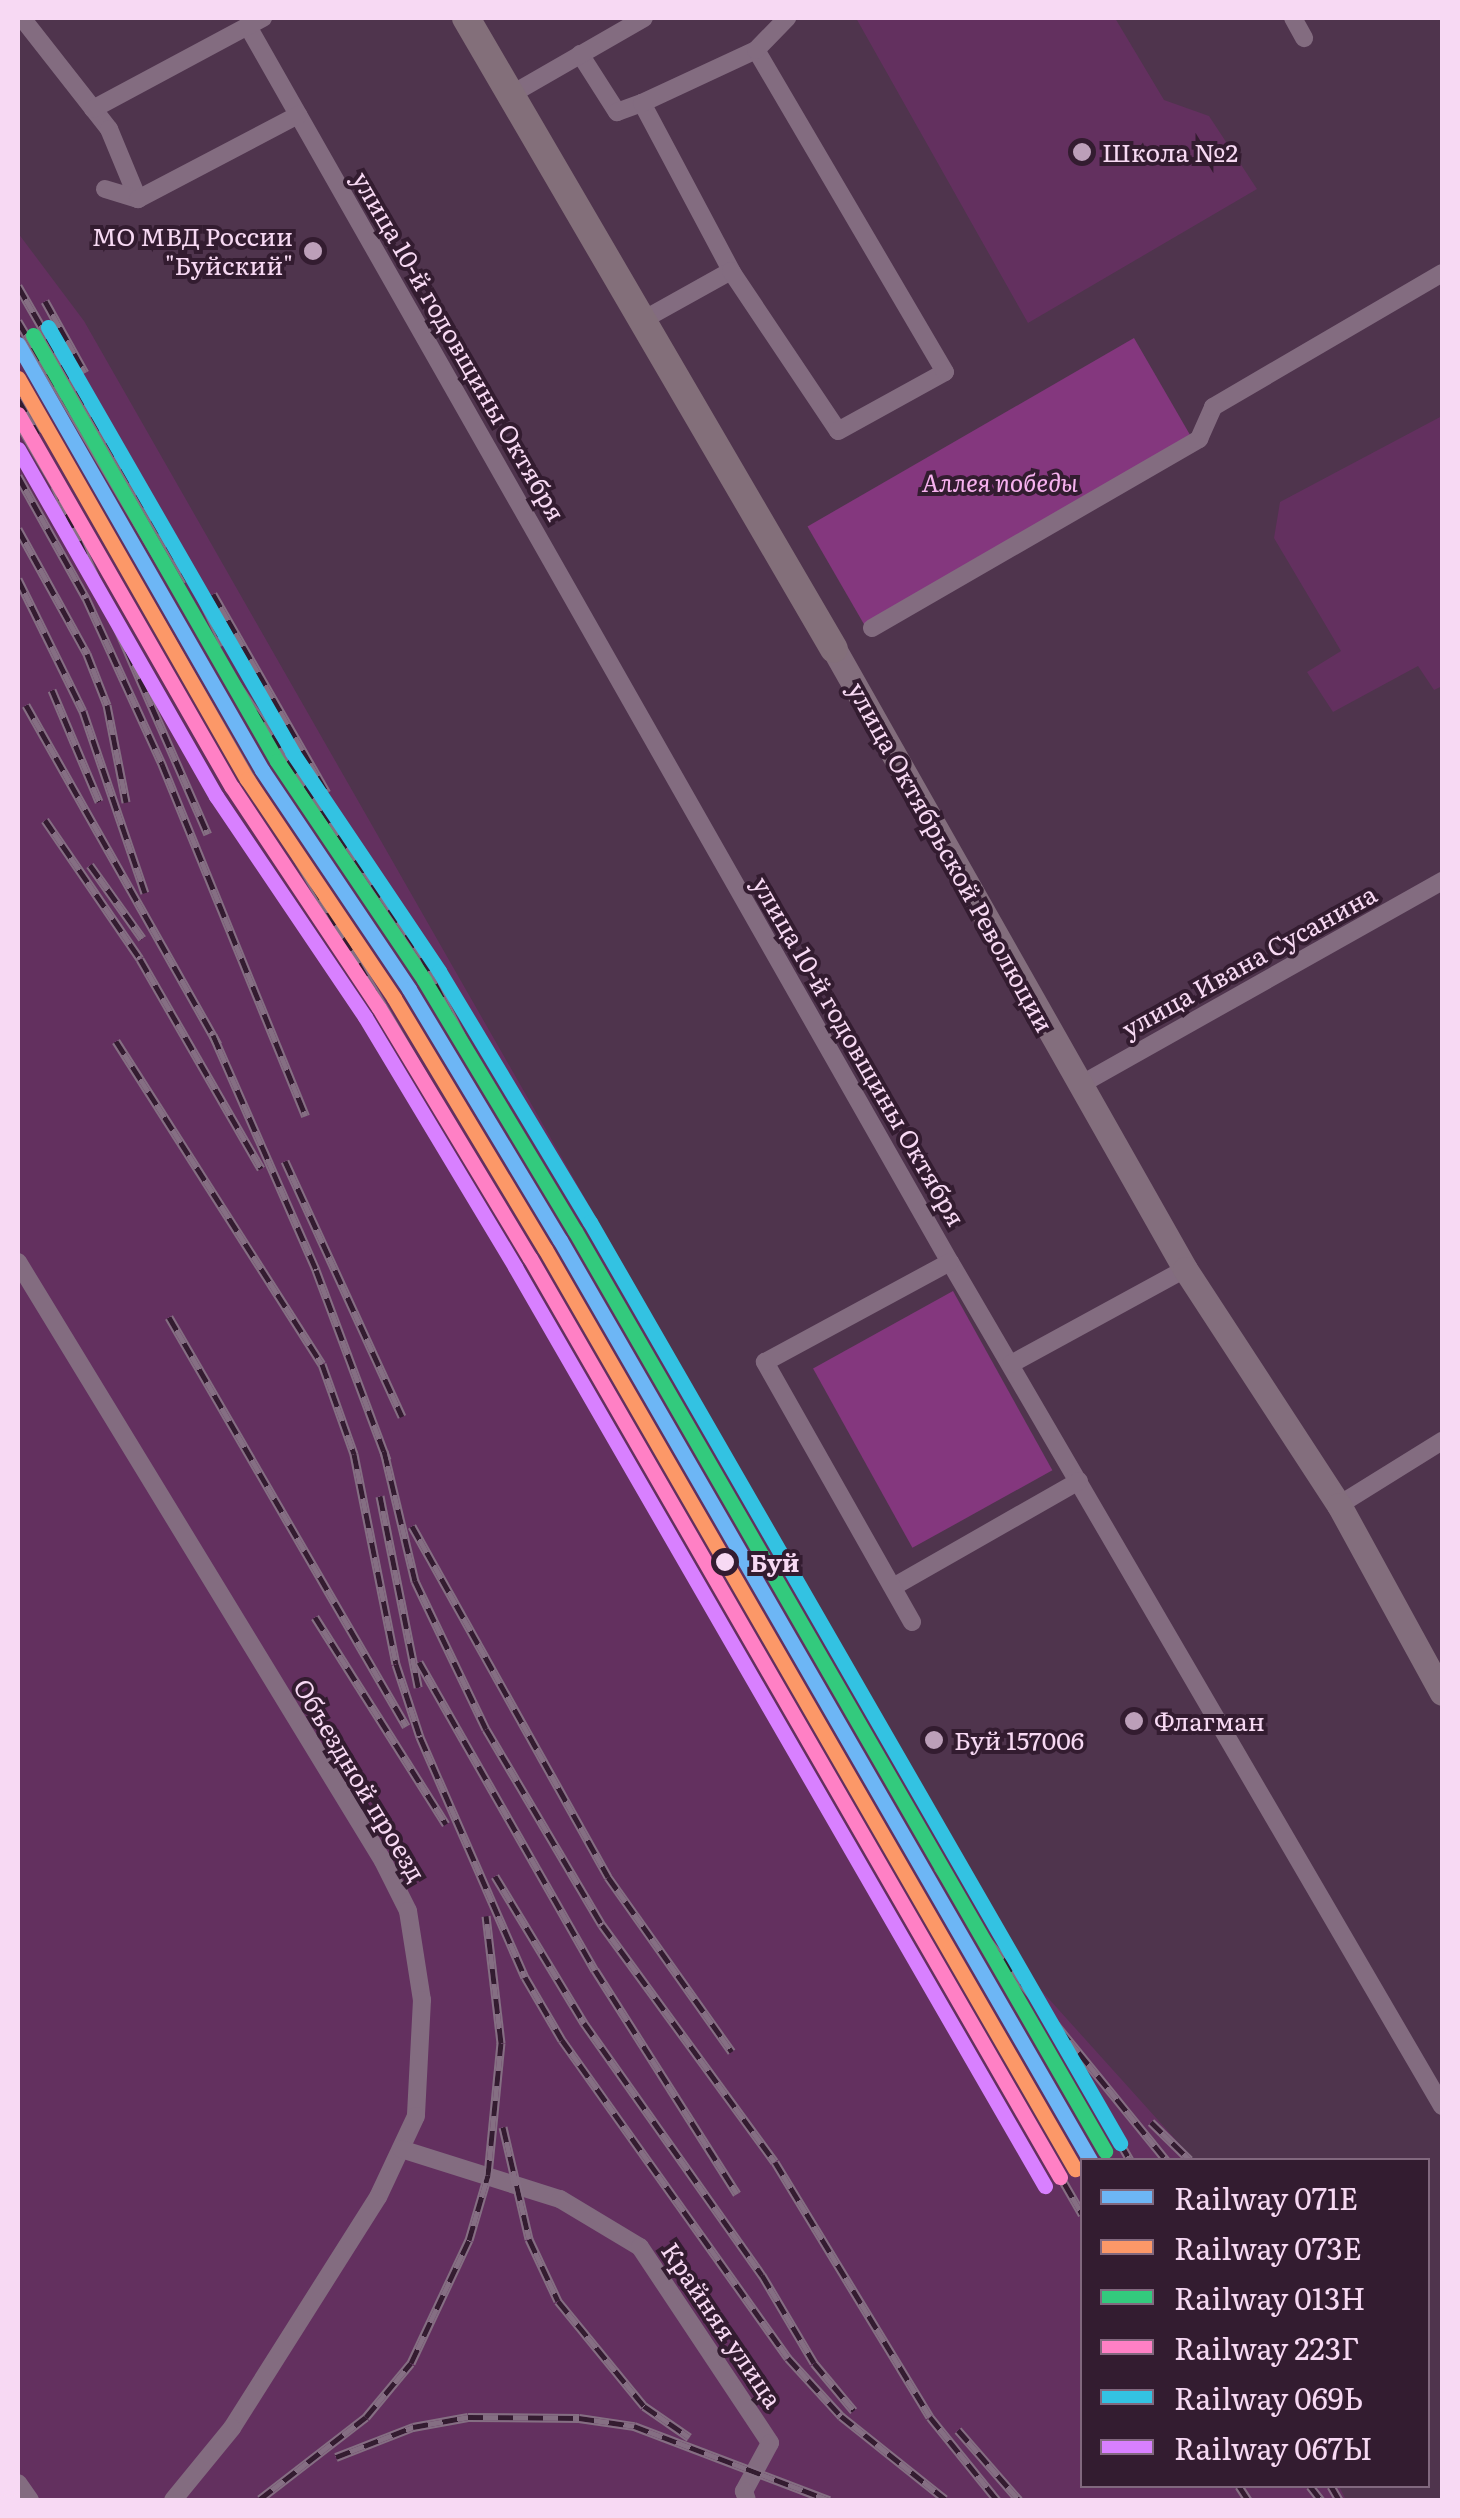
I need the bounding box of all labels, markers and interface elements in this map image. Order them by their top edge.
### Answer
place label: Школа №2 [1102,137,1238,167]
marker: Школа №2 [1071,141,1093,163]
street label: улица 10-й годовщины Октября [346,166,572,526]
place label: МО МВД России "Буйский" [92,222,293,281]
marker: МО МВД России "Буйский" [302,240,324,262]
park label: Аллея победы [922,467,1078,497]
street label: улица Октябрьской Революции [842,677,1060,1037]
street label: улица 10-й годовщины Октября [746,871,972,1231]
street label: улица Ивана Сусанина [1116,878,1382,1044]
marker: Буй [709,1546,741,1578]
place label: Буй [750,1547,799,1577]
street label: Объездной проезд [288,1673,432,1887]
place label: Флагман [1154,1706,1265,1736]
marker: Флагман [1123,1710,1145,1732]
place label: Буй 157006 [954,1725,1084,1755]
marker: Буй 157006 [923,1729,945,1751]
legend [1080,2158,1430,2488]
text: Railway 071Е [1174,2175,1358,2219]
text: Railway 073Е [1174,2225,1362,2269]
street label: Крайняя улица [656,2237,788,2413]
text: Railway 013Н [1174,2275,1365,2319]
text: Railway 223Г [1174,2325,1359,2369]
text: Railway 069Ь [1174,2375,1363,2419]
text: Railway 067Ы [1174,2425,1372,2469]

